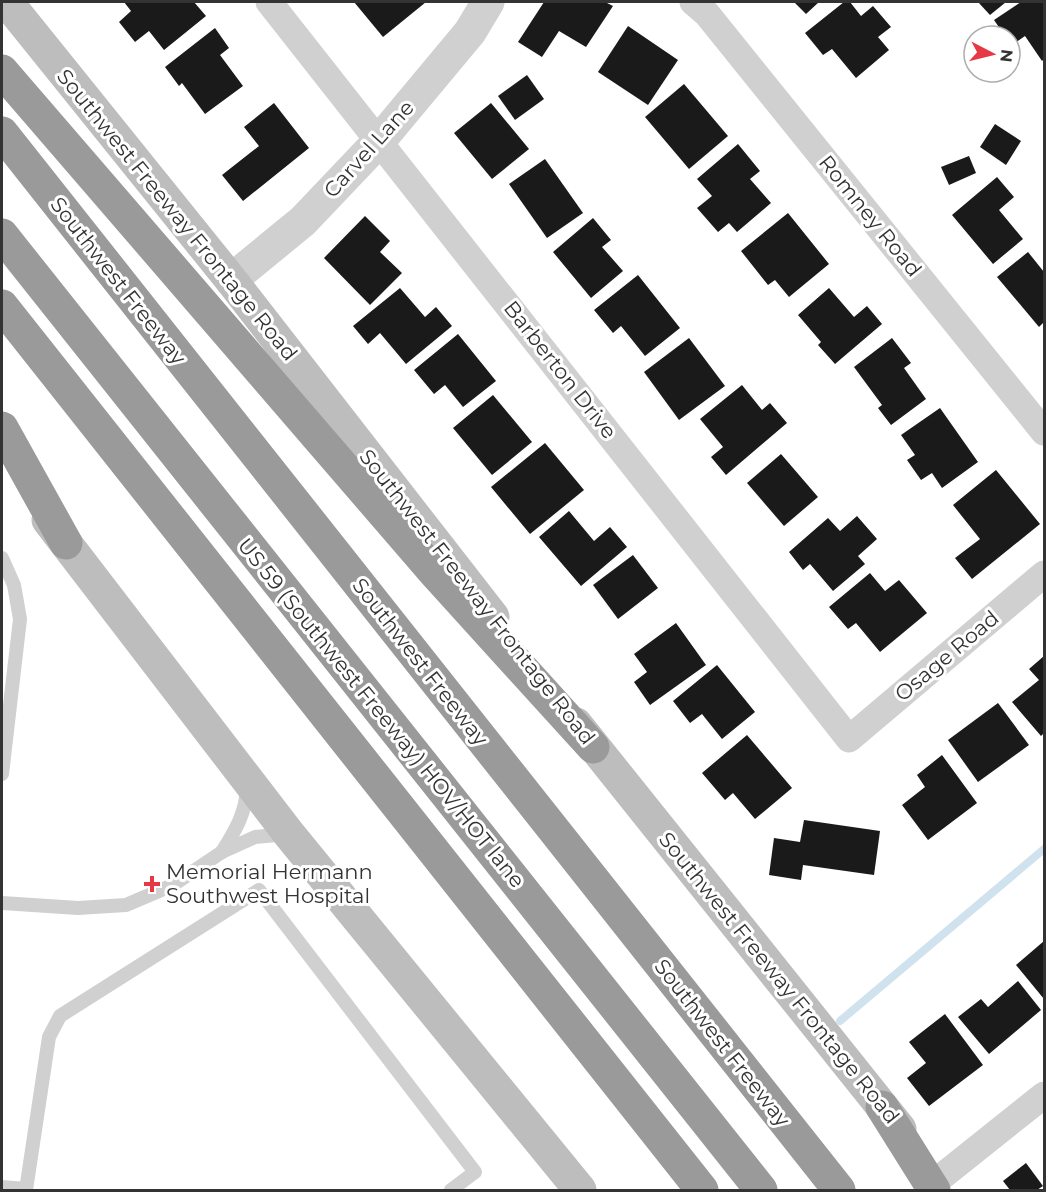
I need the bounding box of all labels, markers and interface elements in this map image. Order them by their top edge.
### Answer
north arrow [962,24,1022,84]
text: N [996,48,1017,63]
street label: Southwest Freeway Frontage Road [52,64,302,366]
street label: Carvel Lane [318,95,419,203]
street label: Romney Road [814,150,927,282]
street label: Southwest Freeway [45,192,191,370]
street label: Barberton Drive [499,296,622,444]
street label: Southwest Freeway Frontage Road [354,444,600,750]
street label: US 59 (Southwest Freeway) HOV/HOT lane [233,533,530,892]
street label: Southwest Freeway [347,573,493,751]
street label: Osage Road [890,605,1004,706]
street label: Southwest Freeway Frontage Road [654,827,904,1129]
place label: Memorial Hermann Southwest Hospital [166,859,373,908]
marker: Memorial Hermann Southwest Hospital [143,875,161,893]
street label: Southwest Freeway [649,954,795,1132]

